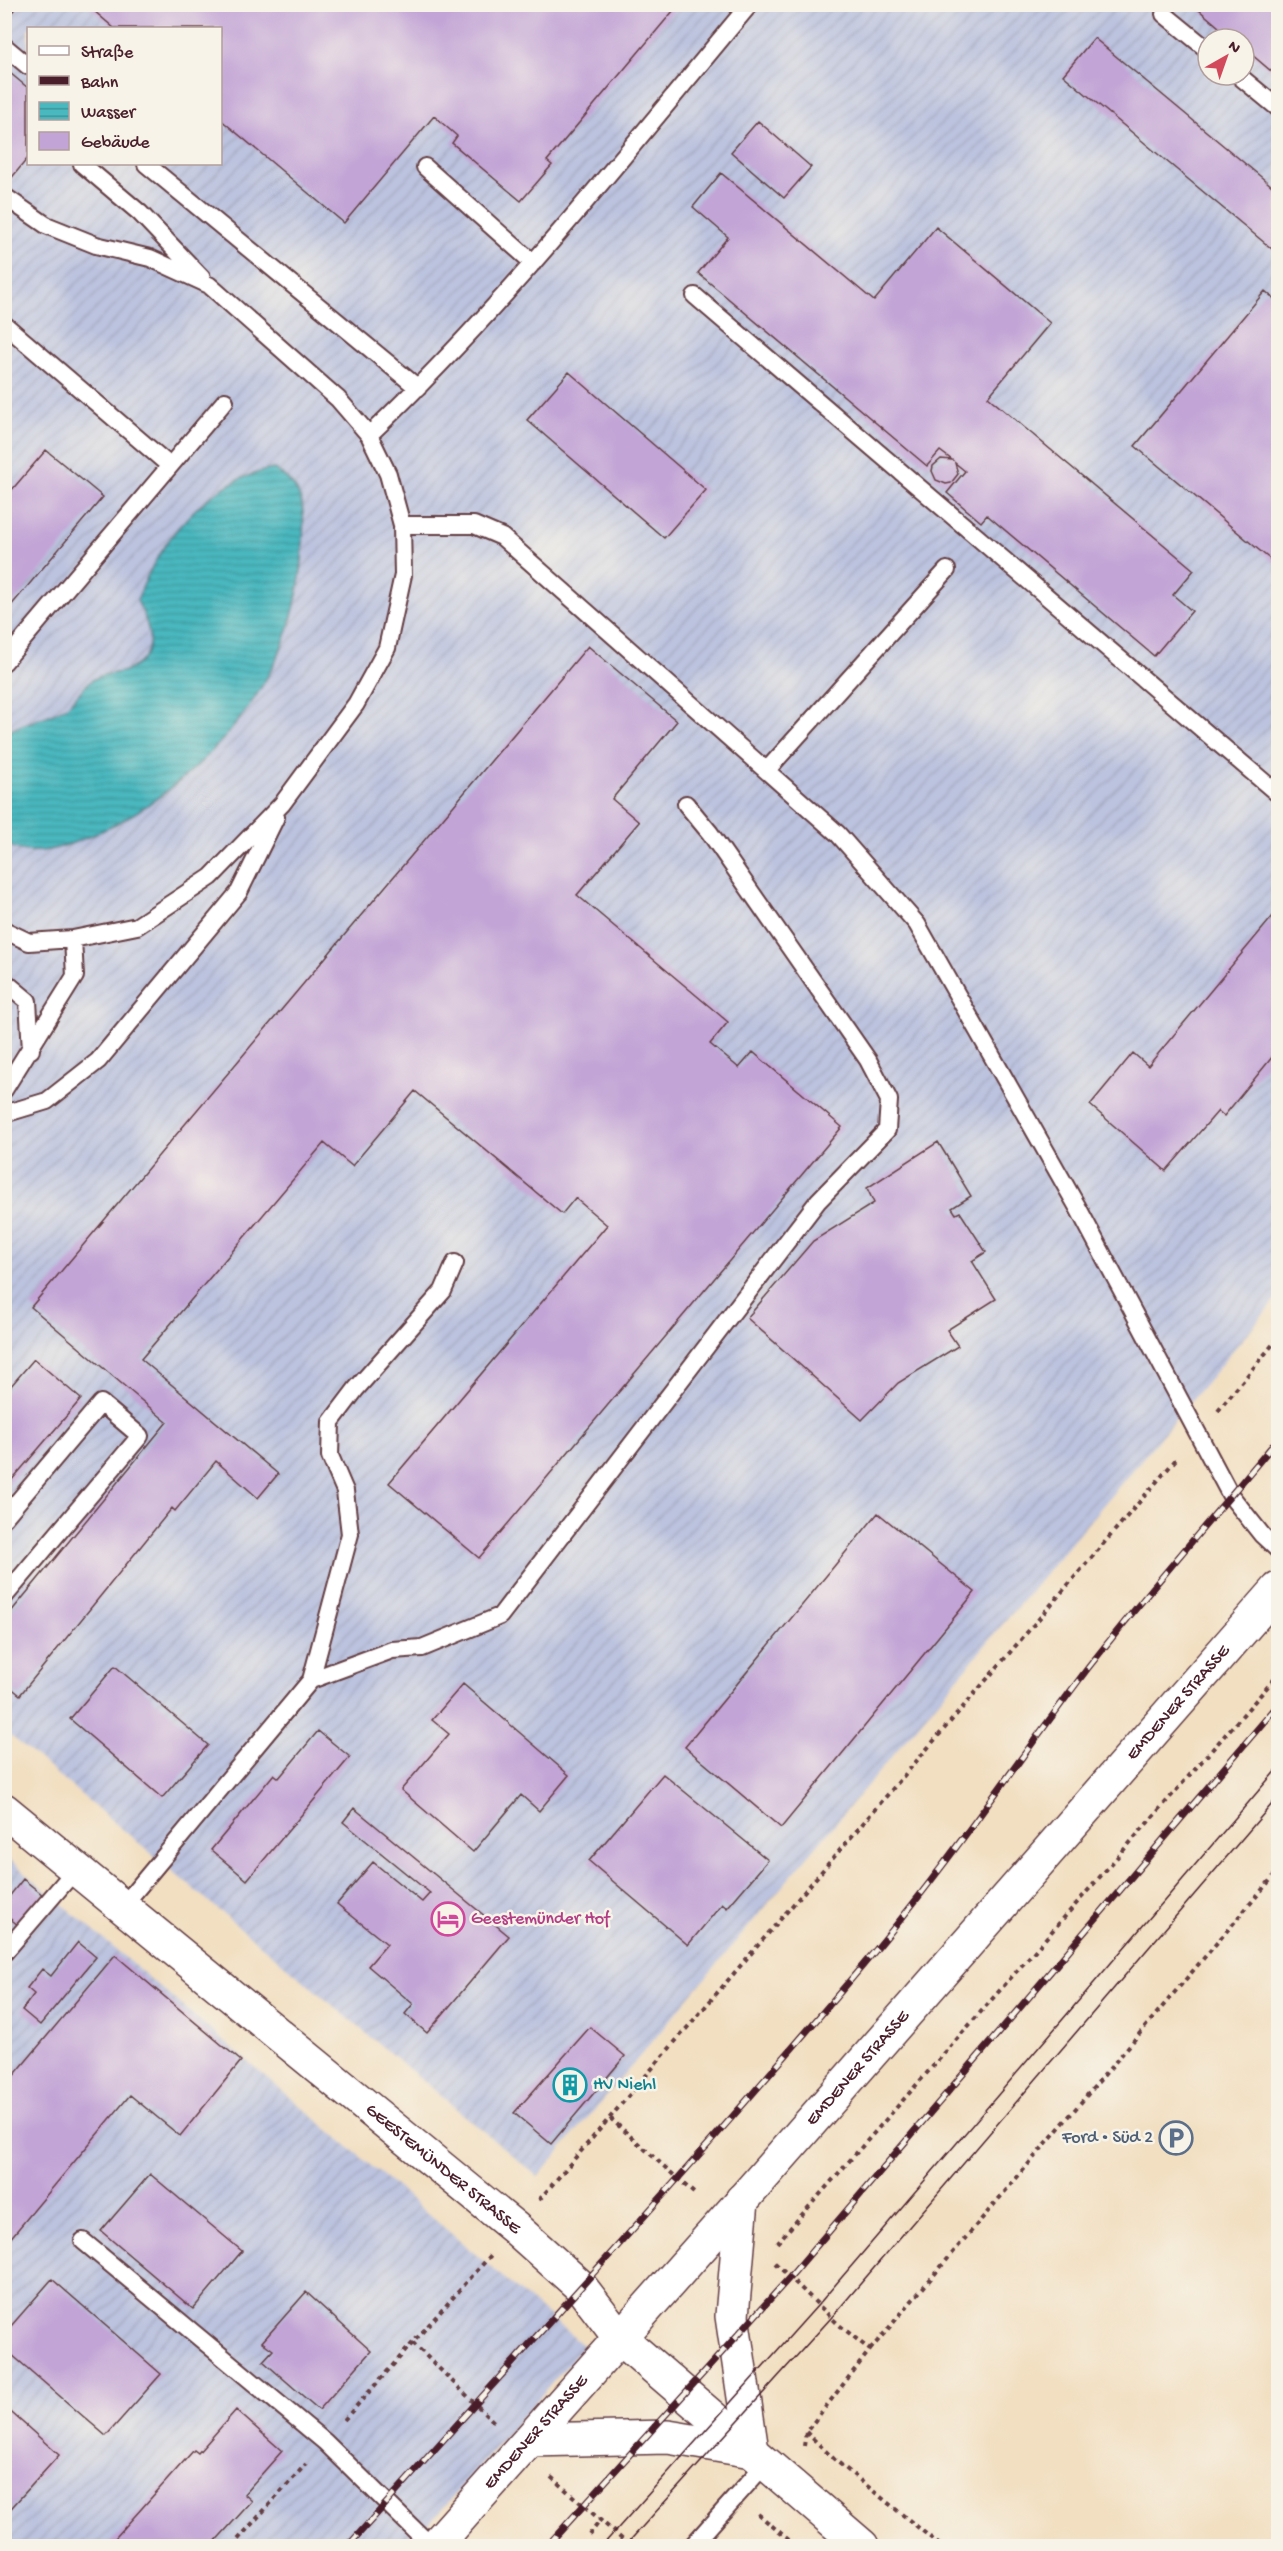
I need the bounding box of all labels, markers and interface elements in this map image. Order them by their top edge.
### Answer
legend [27,27,222,165]
north arrow [1196,27,1256,87]
text: N [1223,38,1244,59]
text: Straße [81,43,134,64]
text: Bahn [80,73,119,94]
text: Wasser [81,103,137,124]
text: Gebäude [81,133,150,154]
street label: EMDENER STRASSE [1122,1640,1235,1765]
hotel icon: Geestemünder Hof [430,1901,466,1937]
place label: Geestemünder Hof [471,1909,611,1930]
street label: EMDENER STRASSE [802,2006,915,2130]
building icon: HV Niehl [552,2067,588,2103]
place label: HV Niehl [593,2075,656,2096]
street label: GEESTEMÜNDER STRASSE [361,2099,526,2239]
parking icon: Ford • Süd 2 [1158,2120,1194,2156]
place label: Ford • Süd 2 [1061,2128,1153,2149]
street label: EMDENER STRASSE [479,2370,593,2494]

